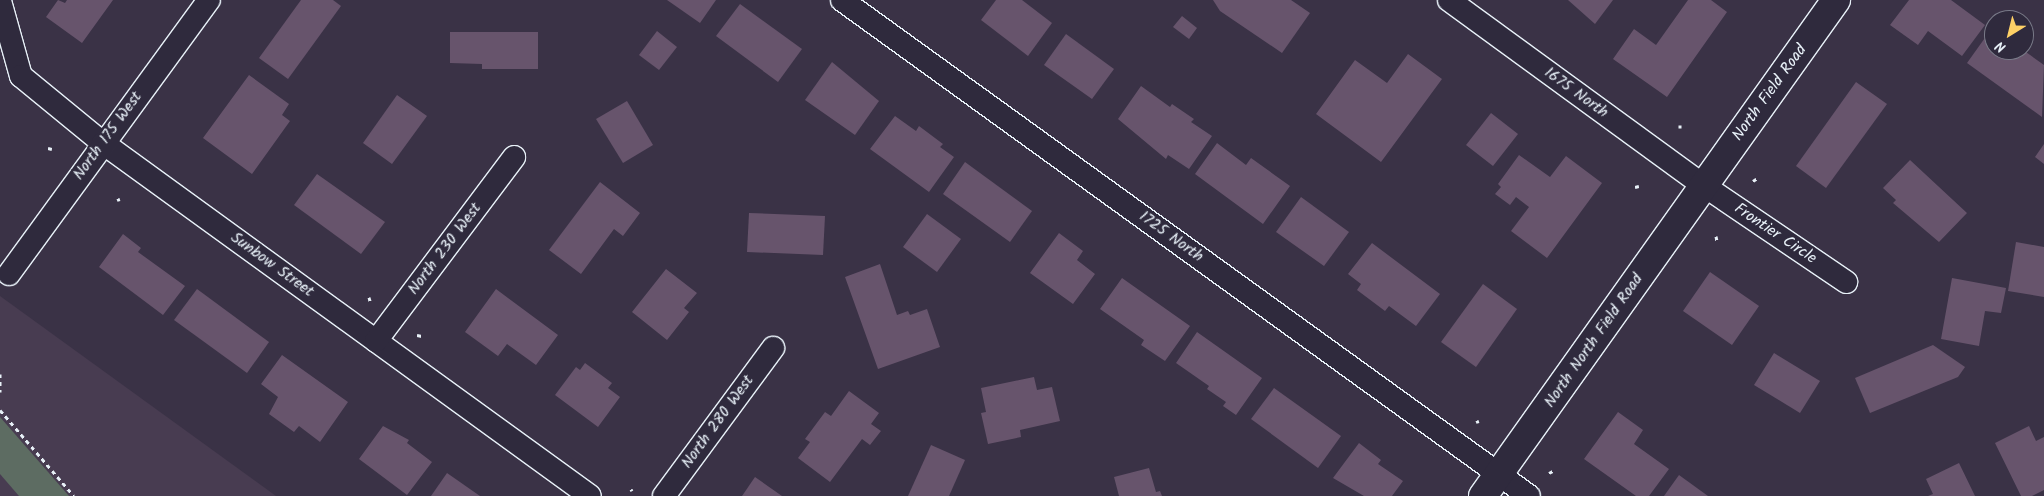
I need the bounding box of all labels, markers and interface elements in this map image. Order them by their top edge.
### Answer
north arrow [1984,10,2034,60]
text: N [1991,35,2011,58]
street label: North Field Road [1729,41,1811,145]
street label: 1675 North [1540,63,1612,123]
street label: North 175 West [69,88,147,184]
street label: North 230 West [404,199,486,299]
street label: Frontier Circle [1730,199,1820,269]
street label: 1725 North [1135,207,1207,267]
street label: Sunbow Street [227,228,317,302]
street label: North North Field Road [1541,270,1647,412]
street label: North 280 West [678,372,758,472]

